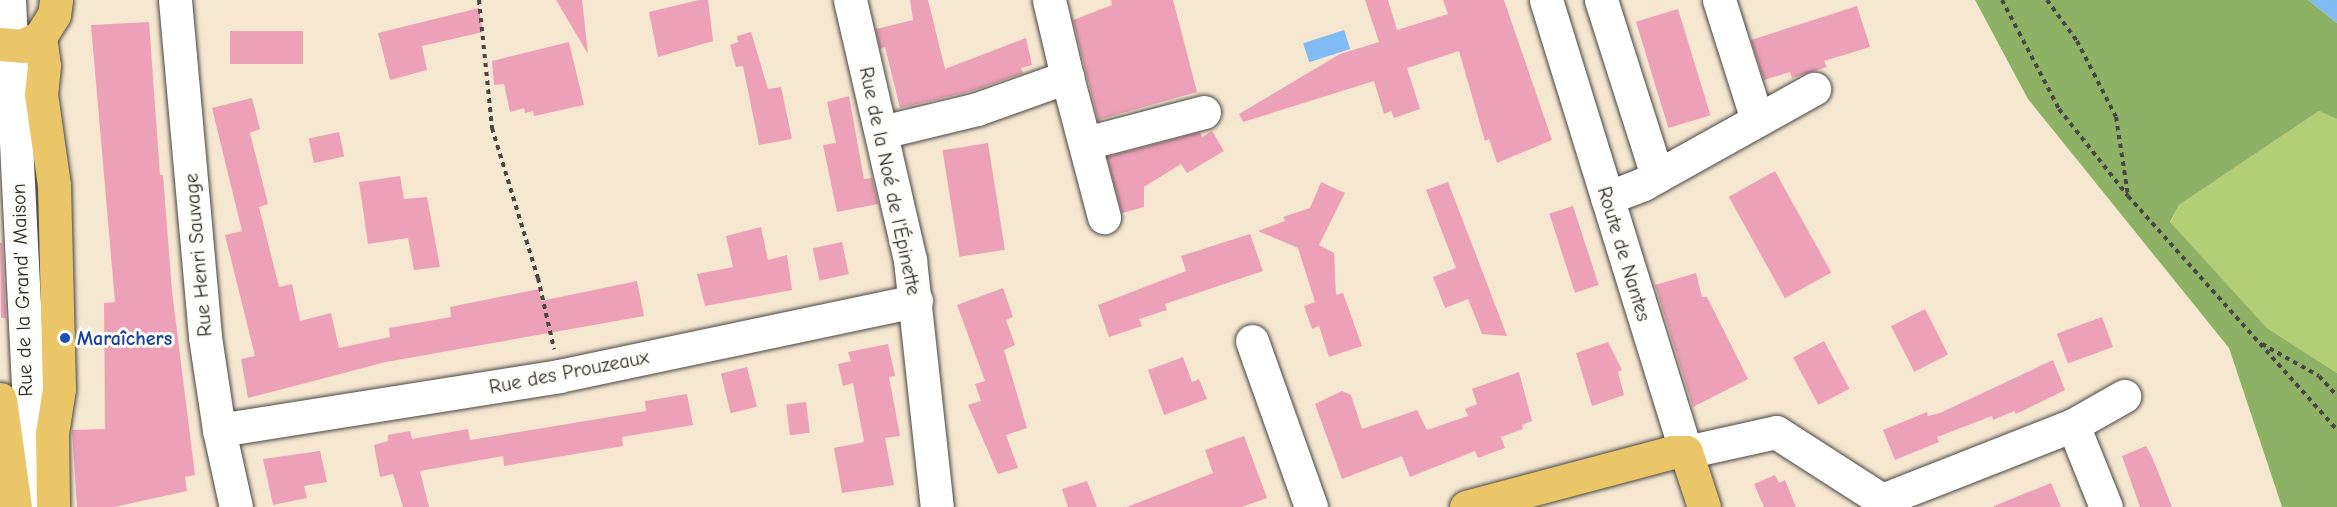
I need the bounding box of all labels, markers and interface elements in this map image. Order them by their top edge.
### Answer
street label: Rue de la Noé de l'Épinette [854,65,926,297]
street label: Rue Henri Sauvage [179,172,217,338]
street label: Rue de la Grand' Maison [6,183,38,397]
street label: Route de Nantes [1592,184,1656,324]
place label: Maraîchers [77,326,172,350]
marker: Maraîchers [58,331,72,345]
street label: Rue des Prouzeaux [487,345,651,399]

